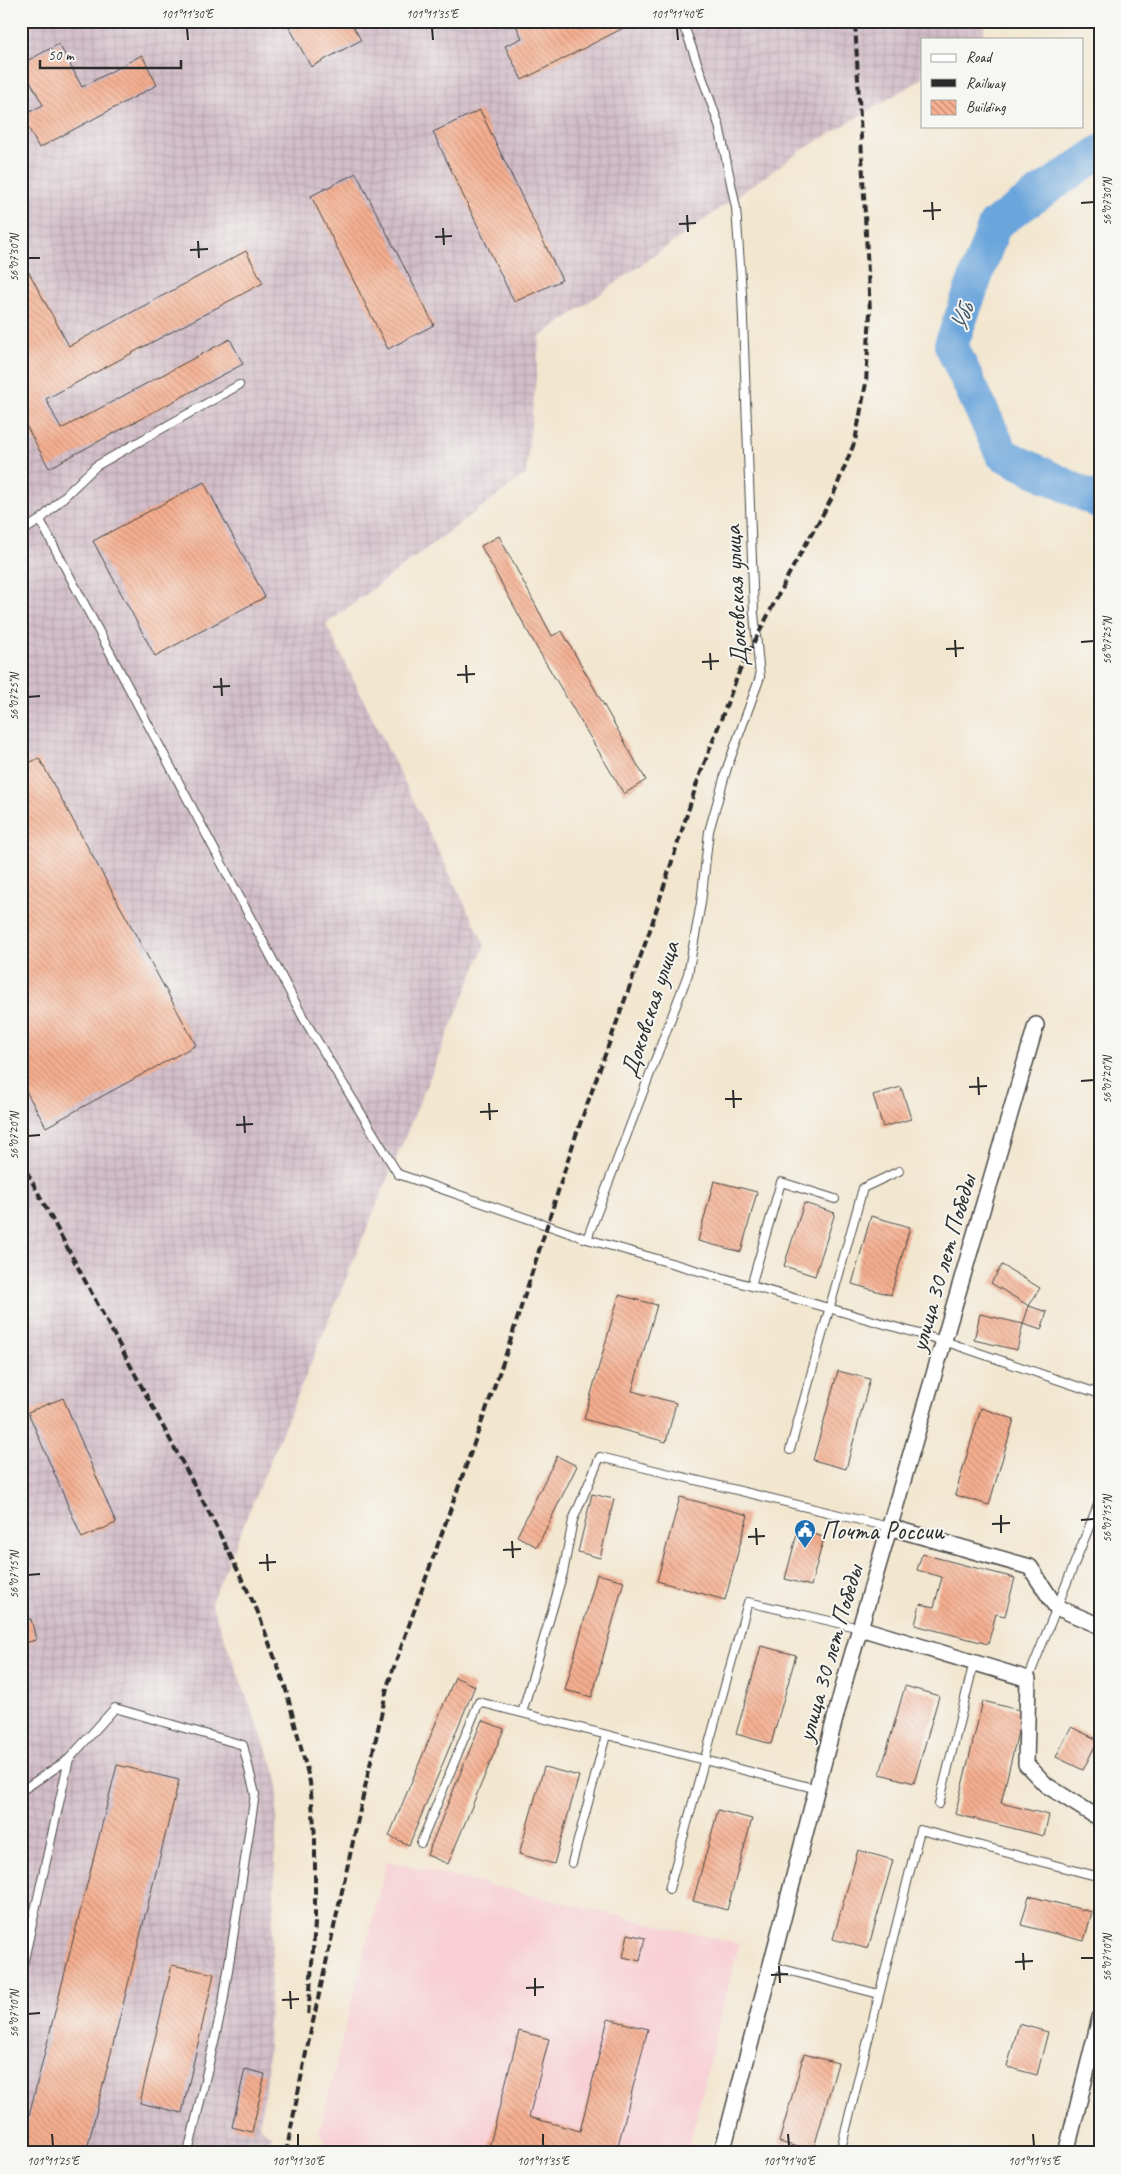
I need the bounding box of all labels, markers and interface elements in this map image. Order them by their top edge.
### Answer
text: 101°11'30"E [161,6,215,22]
text: 101°11'35"E [406,6,460,22]
text: 101°11'40"E [651,6,705,22]
scale bar [40,38,181,70]
legend [921,38,1084,128]
text: 50 m [48,46,75,65]
text: Road [966,48,993,67]
text: Railway [966,74,1007,93]
text: Building [966,98,1006,117]
text: 56°07'30"N [1099,177,1115,226]
text: 56°07'30"N [6,233,22,282]
water label: Убь [941,296,983,337]
street label: Доковская улица [716,523,756,667]
text: 56°07'25"N [1099,616,1115,665]
text: 56°07'25"N [6,672,22,721]
street label: Доковская улица [613,935,688,1081]
text: 56°07'20"N [1099,1055,1115,1104]
text: 56°07'20"N [6,1111,22,1160]
street label: улица 30 лет Победы [902,1170,984,1357]
text: 56°07'15"N [1099,1494,1115,1543]
place label: Почта России [821,1515,945,1547]
public building icon: Почта России [793,1518,817,1549]
text: 56°07'15"N [6,1550,22,1599]
street label: улица 30 лет Победы [789,1560,871,1747]
text: 56°07'10"N [1099,1933,1115,1982]
text: 56°07'10"N [6,1989,22,2038]
text: 101°11'25"E [27,2153,81,2169]
text: 101°11'30"E [272,2153,326,2169]
text: 101°11'35"E [517,2153,571,2169]
text: 101°11'40"E [763,2153,817,2169]
text: 101°11'45"E [1008,2153,1062,2169]

